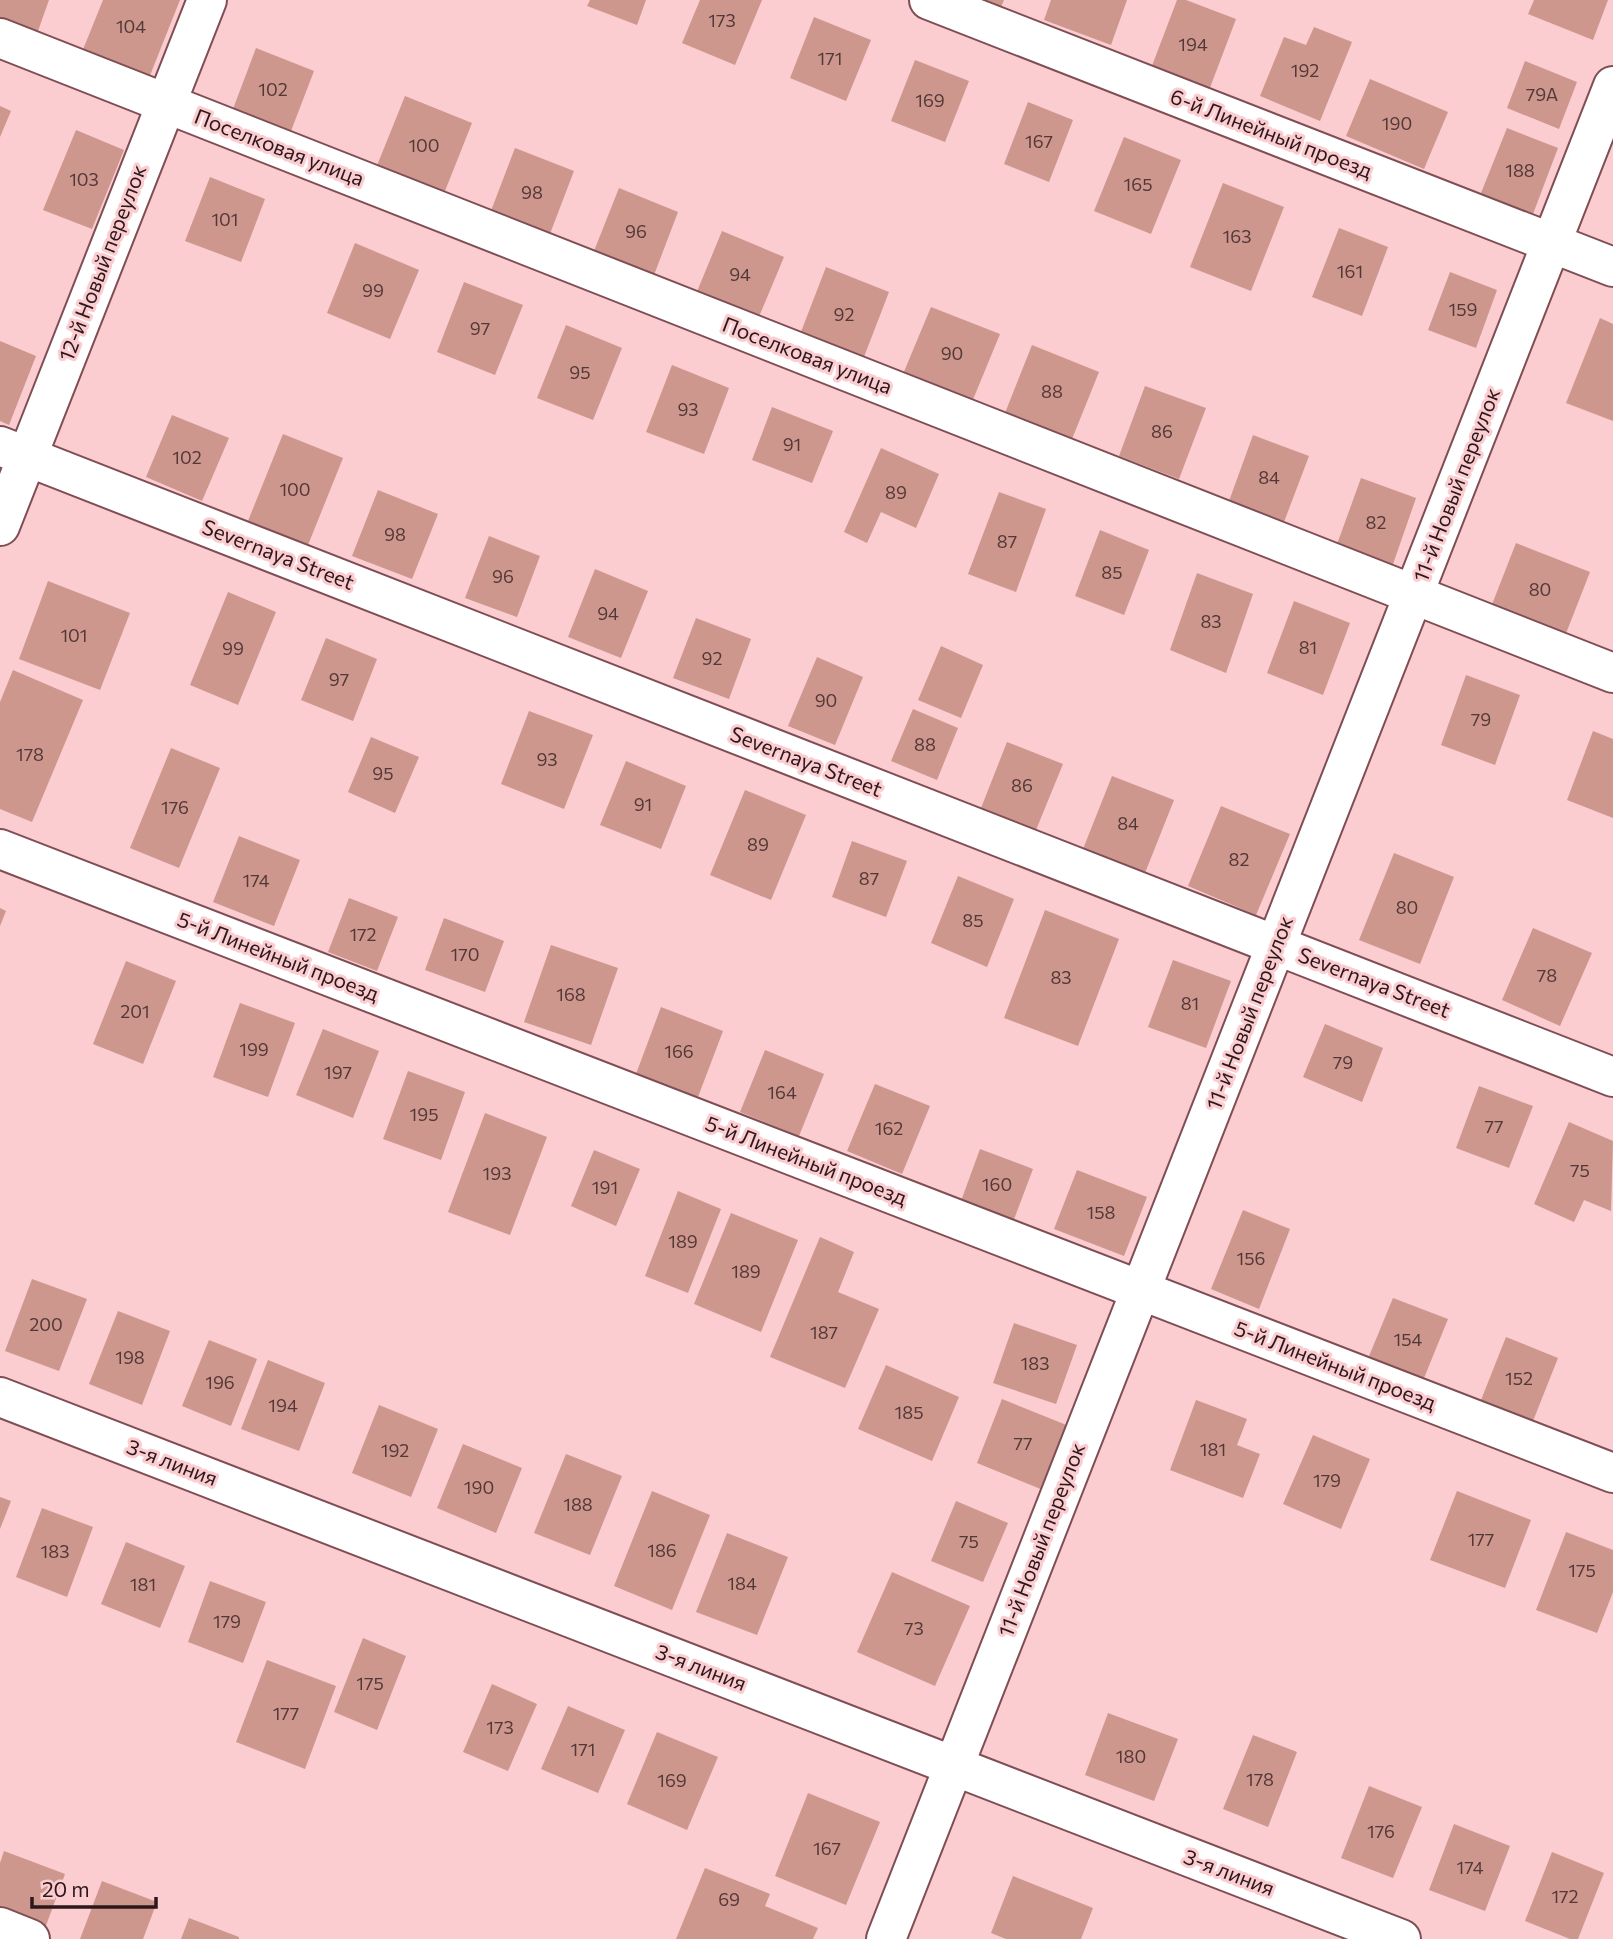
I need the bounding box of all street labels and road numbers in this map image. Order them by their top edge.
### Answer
street label: 6-й Линейный проезд [1167,83,1376,183]
street label: Поселковая улица [191,103,368,190]
street label: 12-й Новый переулок [53,161,151,364]
street label: Поселковая улица [719,311,896,398]
street label: 11-й Новый переулок [1407,384,1504,585]
street label: Severnaya Street [199,513,358,594]
street label: Severnaya Street [727,720,886,801]
street label: 5-й Линейный проезд [174,906,383,1006]
street label: 11-й Новый переулок [1200,912,1297,1113]
street label: Severnaya Street [1295,941,1454,1022]
street label: 5-й Линейный проезд [702,1110,911,1210]
street label: 5-й Линейный проезд [1231,1315,1440,1415]
street label: 3-я линия [124,1433,221,1490]
street label: 11-й Новый переулок [992,1439,1089,1640]
street label: 3-я линия [653,1638,750,1695]
street label: 3-я линия [1181,1843,1278,1900]

